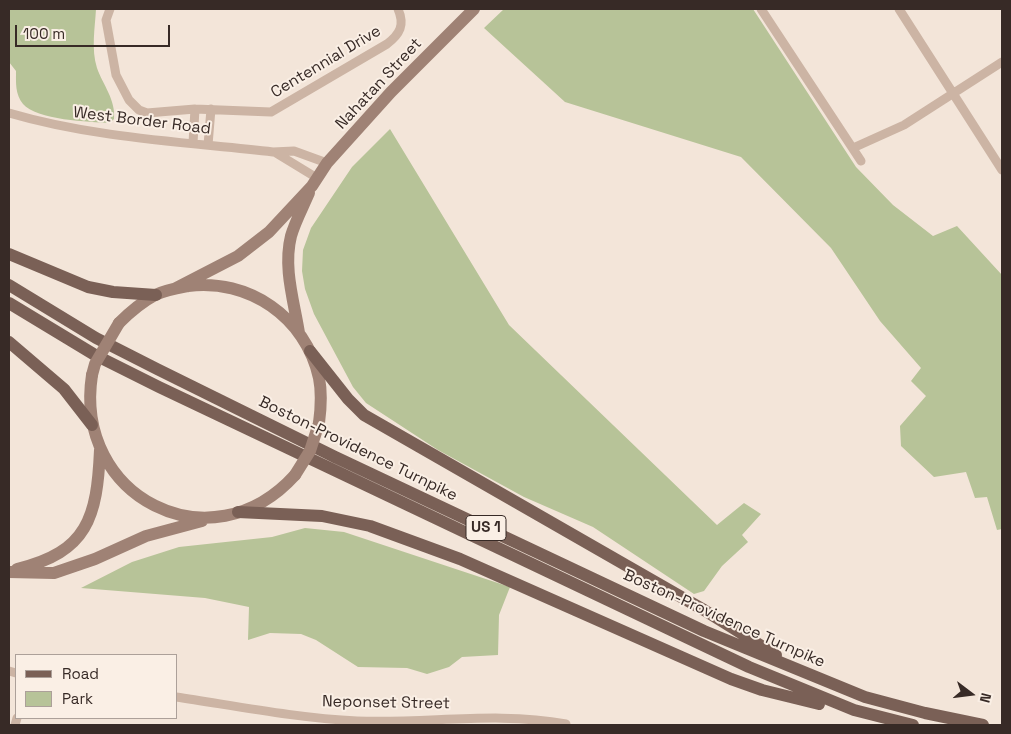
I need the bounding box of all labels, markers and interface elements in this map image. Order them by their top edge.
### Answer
scale bar [18,15,172,47]
street label: Centennial Drive [267,22,385,102]
text: 100 m [23,24,65,43]
street label: Nahatan Street [332,34,426,134]
street label: West Border Road [72,103,212,139]
street label: Boston-Providence Turnpike [256,392,460,506]
road number: US 1 [466,516,506,540]
street label: Boston-Providence Turnpike [620,566,828,672]
legend [15,654,178,719]
text: Road [62,664,99,683]
north arrow [946,669,996,719]
text: Park [62,689,93,708]
text: N [976,691,995,705]
street label: Neponset Street [322,692,450,714]

